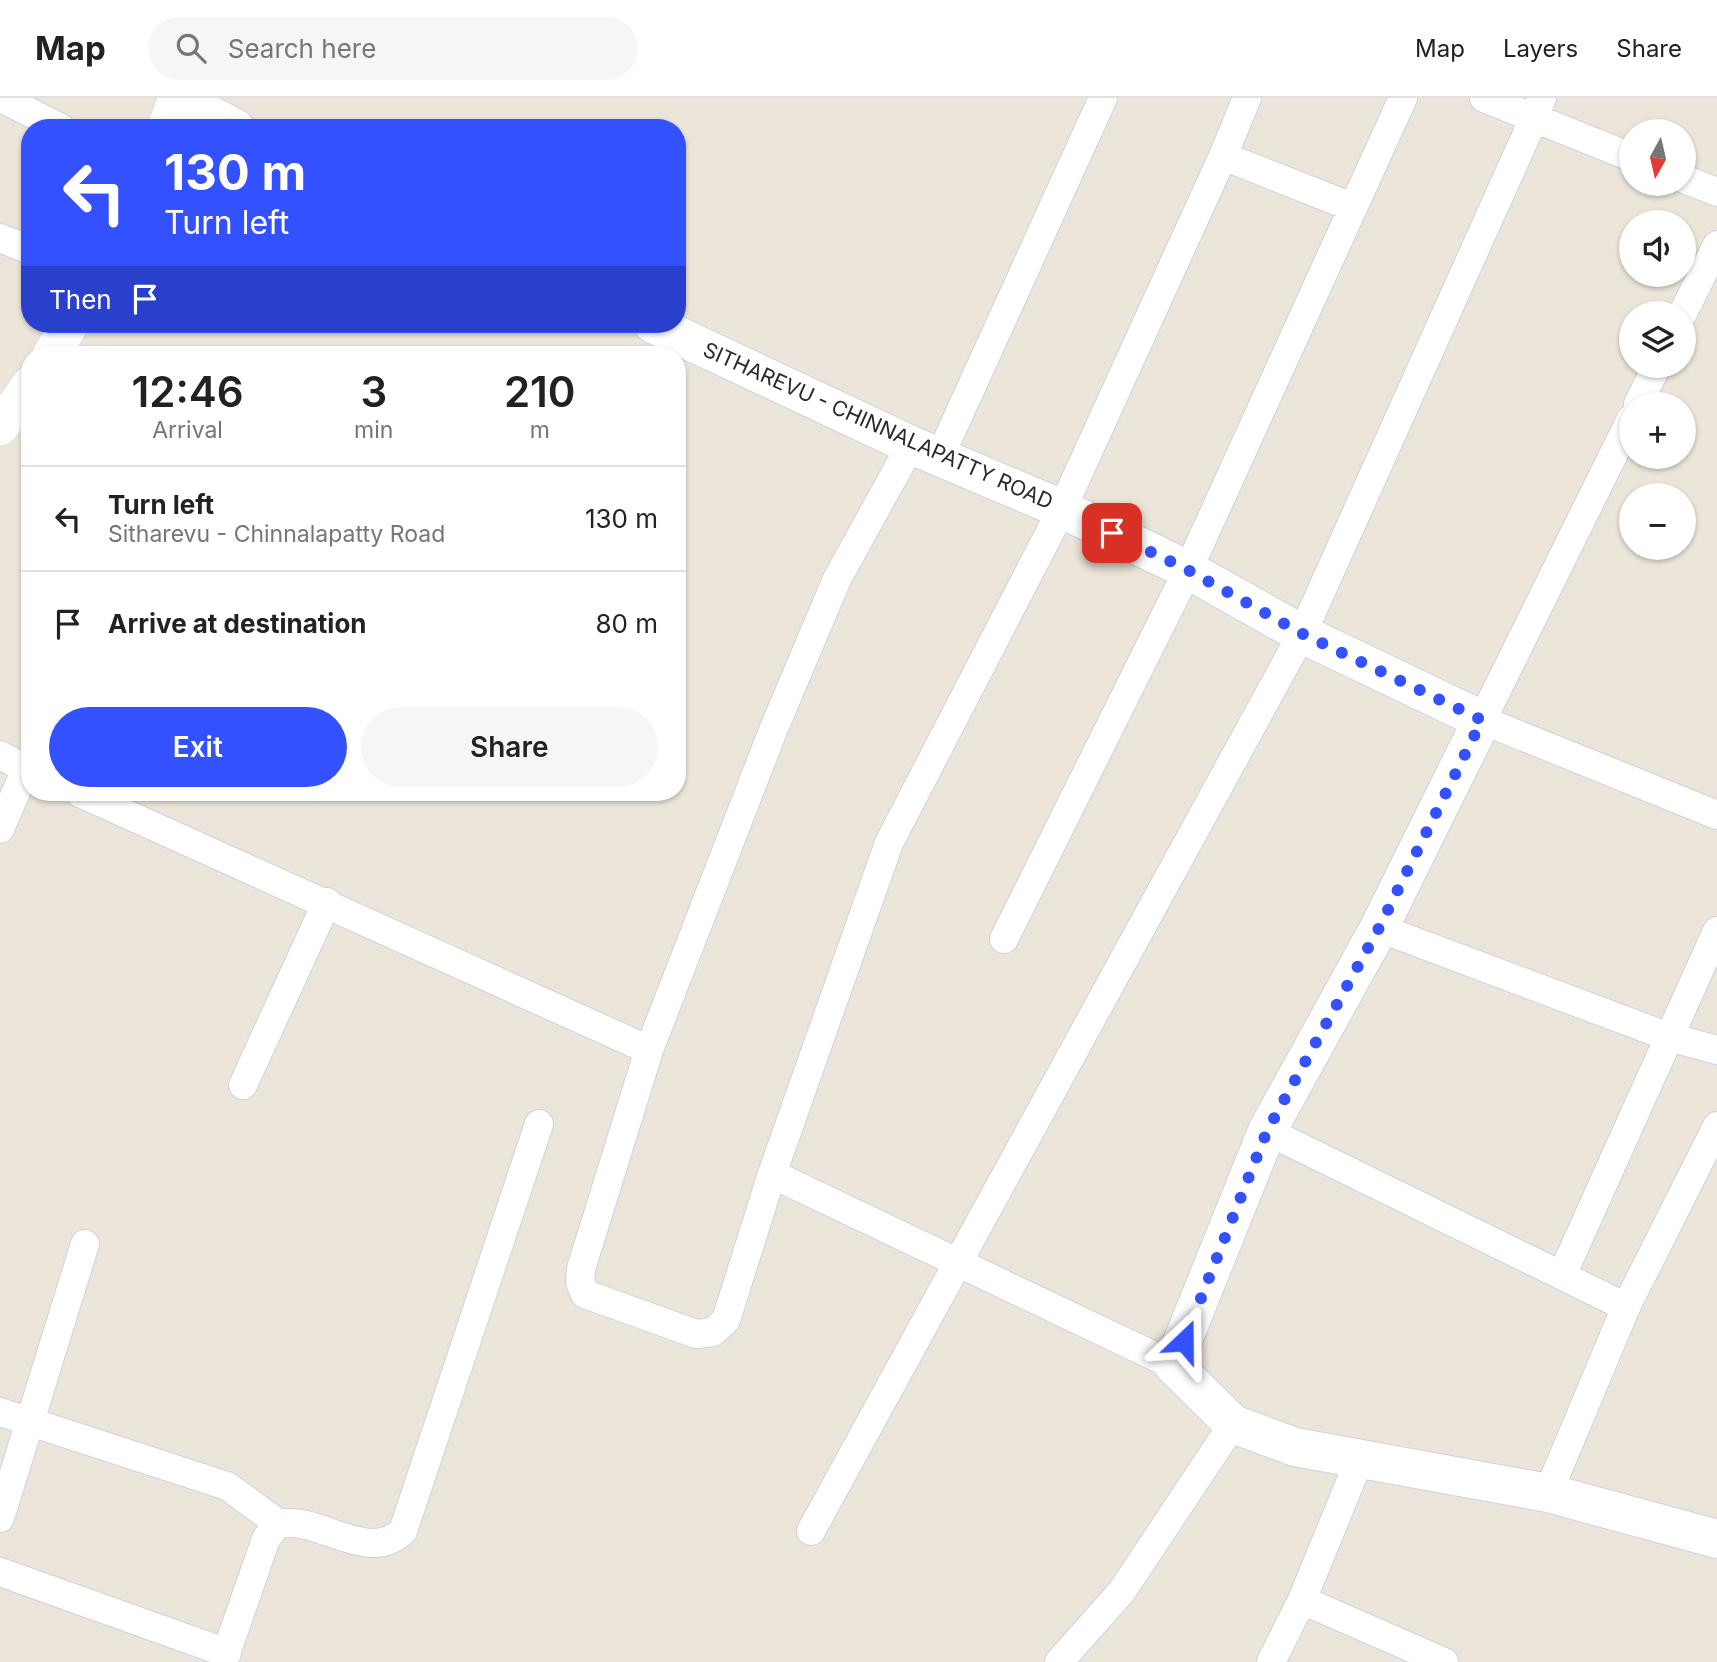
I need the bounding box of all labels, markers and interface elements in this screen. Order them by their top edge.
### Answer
search box [148,17,638,80]
text: Map [35,28,106,68]
icon: search [172,29,210,67]
text: Search here [228,33,376,64]
text: Map [1415,34,1465,63]
text: Layers [1503,34,1578,63]
text: Share [1616,34,1682,63]
north arrow [1619,119,1696,196]
map controls [1619,119,1696,560]
text: 130 m [164,143,306,202]
icon: left [49,147,140,238]
text: Turn left [164,203,289,242]
button: sound [1619,210,1696,287]
icon: arrive [126,280,164,318]
text: Then [49,284,112,315]
button: layers [1619,301,1696,378]
street label: SITHAREVU - CHINNALAPATTY ROAD [699,337,1057,514]
text: 12:46 [131,366,244,417]
text: 3 [360,366,387,417]
text: 210 [504,366,576,417]
button: + [1619,392,1696,469]
text: Arrival [152,416,223,444]
text: min [354,416,393,444]
text: m [530,416,550,444]
button: − [1619,483,1696,560]
text: Turn left [108,489,214,520]
icon: left [49,500,87,538]
text: 130 m [585,503,658,534]
pin [1082,503,1142,563]
icon: arrive [1093,514,1131,552]
text: Sitharevu - Chinnalapatty Road [108,520,445,548]
icon: arrive [49,605,87,643]
text: Arrive at destination [108,608,367,639]
text: 80 m [595,608,658,639]
button: Exit [49,707,347,787]
button: Share [361,707,658,787]
position arrow [1147,1304,1221,1378]

